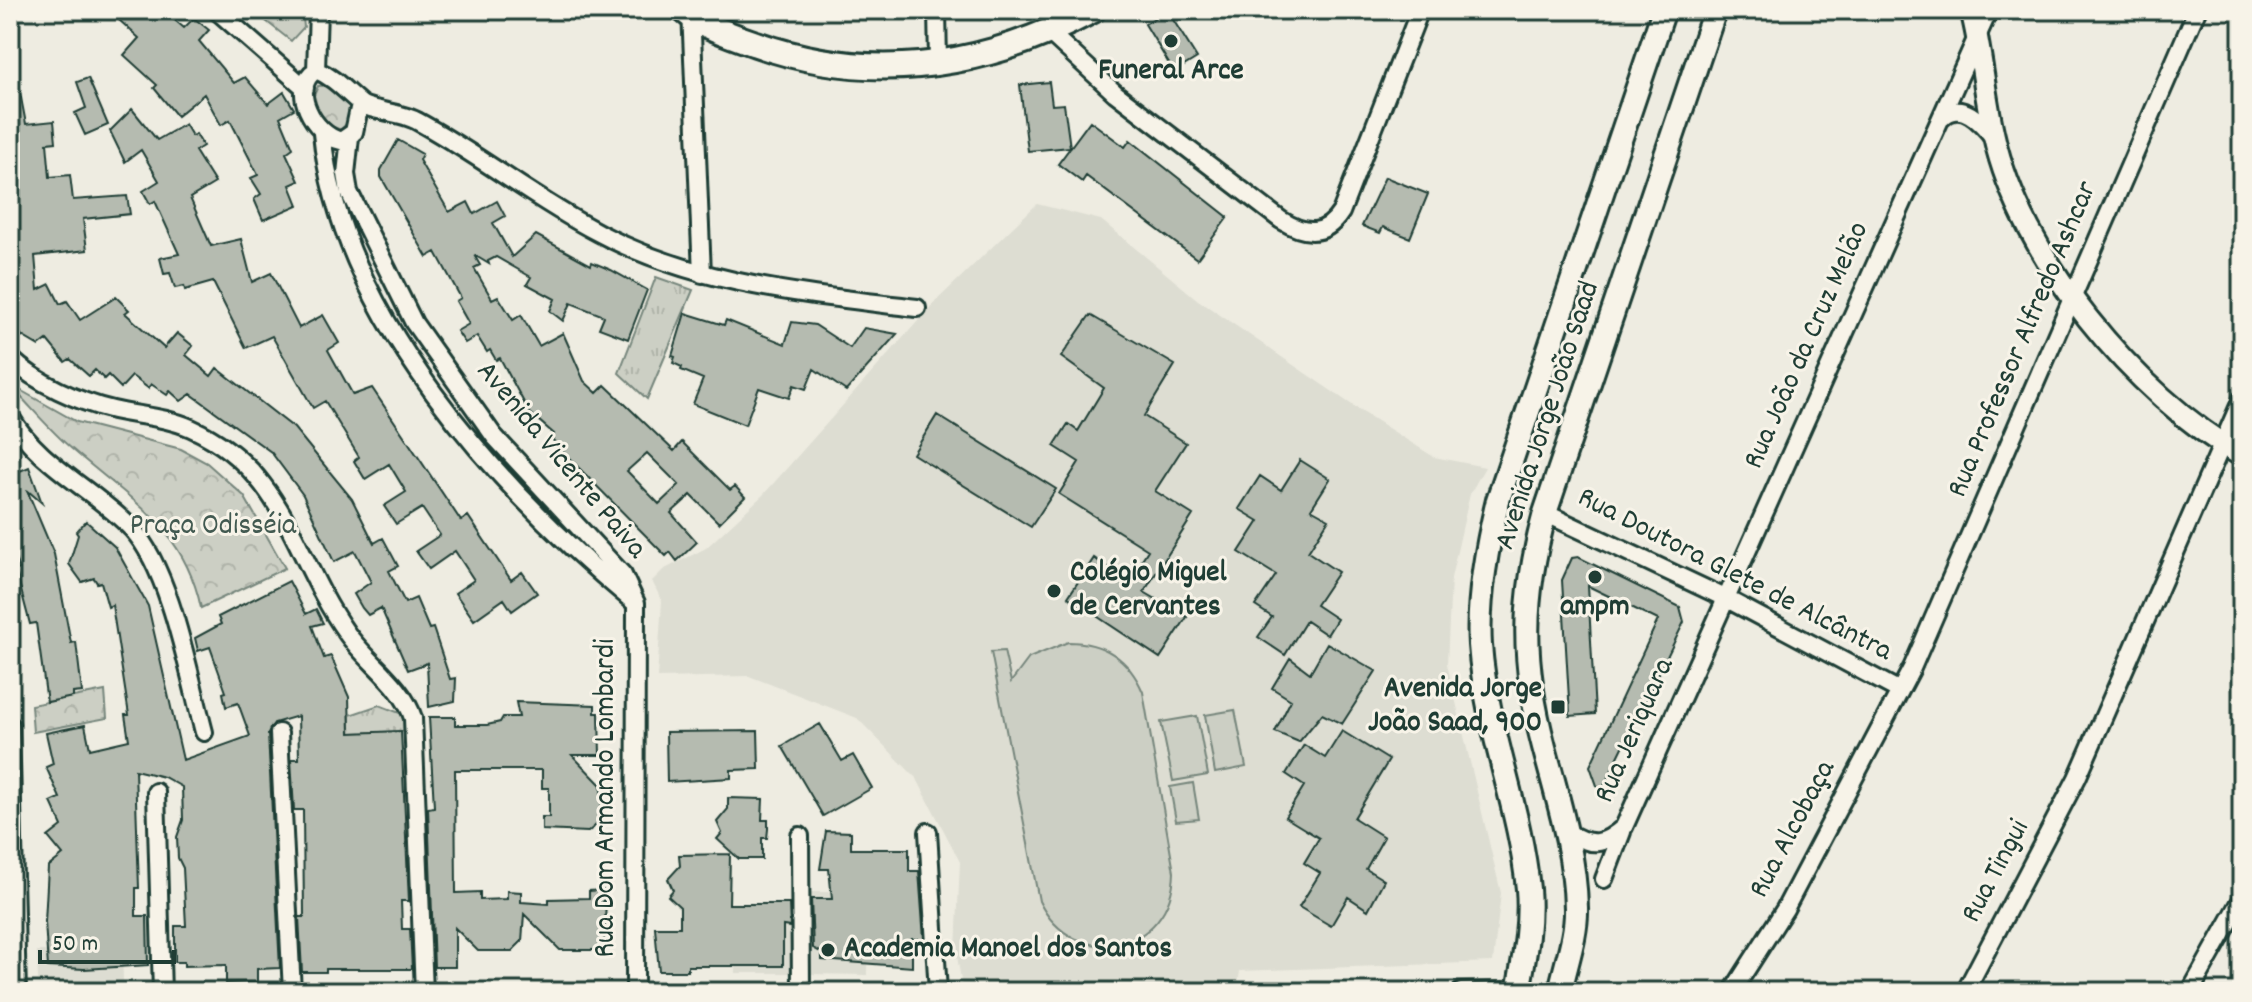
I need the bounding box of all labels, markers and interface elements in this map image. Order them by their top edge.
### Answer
marker: Funeral Arce [1162,32,1180,50]
place label: Funeral Arce [1098,51,1244,94]
street label: Rua Professor Alfredo Ashcar [1938,175,2110,505]
street label: Rua João da Cruz Melão [1734,216,1882,476]
street label: Avenida Jorge João Saad [1485,276,1613,556]
street label: Avenida Vicente Paiva [464,353,656,570]
street label: Rua Doutora Glete de Alcântra [1569,478,1900,675]
park label: Praça Odisséia [130,506,297,549]
place label: Colégio Miguel de Cervantes [1070,553,1227,630]
marker: ampm [1586,568,1604,586]
marker: Colégio Miguel de Cervantes [1045,582,1063,600]
place label: ampm [1560,587,1630,630]
street label: Rua Dom Armando Lombardi [586,638,629,958]
street label: Rua Jeriquara [1585,651,1687,810]
place label: Avenida Jorge João Saad, 900 [1368,669,1542,746]
marker: Avenida Jorge João Saad, 900 [1549,698,1567,716]
street label: Rua Alcobaça [1740,753,1849,907]
street label: Rua Tingui [1952,813,2042,931]
scale bar [40,914,174,964]
text: 50 m [52,928,98,962]
place label: Academia Manoel dos Santos [844,929,1172,972]
marker: Academia Manoel dos Santos [819,941,837,959]

